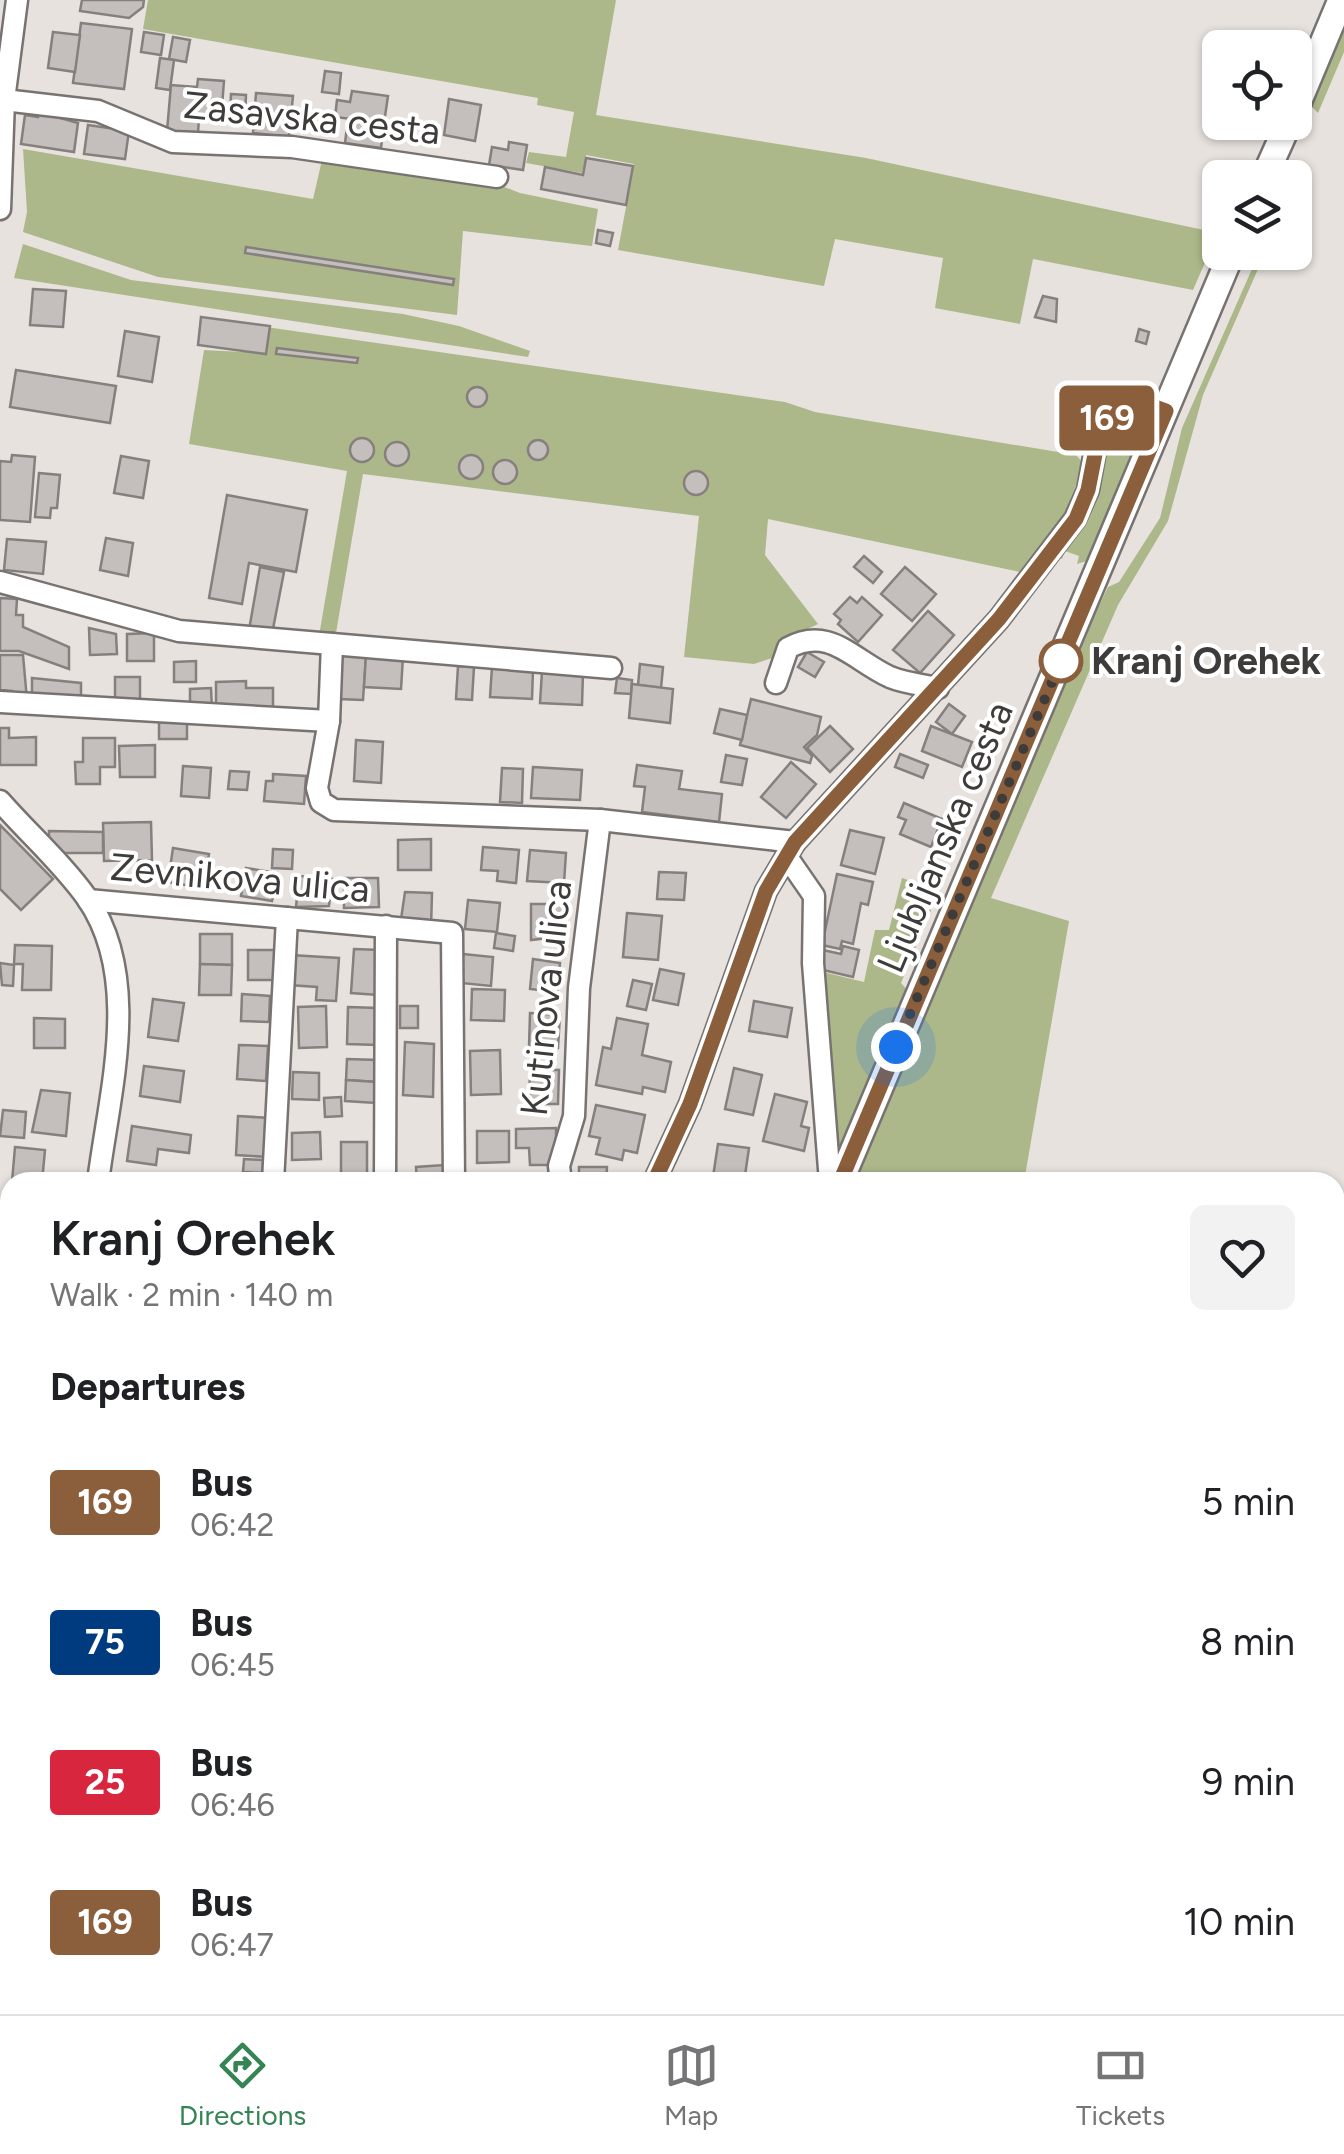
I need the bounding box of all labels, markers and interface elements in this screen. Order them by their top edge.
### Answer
map controls [1202,30,1312,270]
button: locate [1202,30,1312,140]
street label: Zasavska cesta [182,82,442,154]
button: layers [1202,160,1312,270]
line badge: 169 [1050,386,1164,450]
text: 169 [1079,397,1135,439]
place label: Kranj Orehek [1091,638,1321,684]
marker: Kranj Orehek [1040,640,1082,682]
street label: Ljubljanska cesta [867,695,1023,979]
street label: Zevnikova ulica [108,844,372,912]
street label: Kutinova ulica [511,878,581,1118]
your location [871,1022,921,1072]
button: heart [1190,1205,1295,1310]
text: Kranj Orehek [50,1209,335,1267]
text: Walk · 2 min · 140 m [50,1276,333,1314]
text: Departures [50,1364,245,1410]
text: Bus [190,1460,253,1506]
text: 5 min [1201,1479,1295,1525]
text: 169 [77,1481,133,1523]
text: 06:42 [190,1506,274,1544]
text: Bus [190,1600,253,1646]
text: 8 min [1200,1619,1295,1665]
text: 75 [85,1621,125,1663]
text: 06:45 [190,1646,275,1684]
text: Bus [190,1740,253,1786]
text: 9 min [1202,1759,1295,1805]
text: 25 [85,1761,125,1803]
text: 06:46 [190,1786,275,1824]
text: Bus [190,1880,253,1926]
text: 10 min [1183,1899,1295,1945]
text: 169 [77,1901,133,1943]
text: 06:47 [190,1926,274,1964]
tab: Directions [179,2038,306,2132]
tab: Map [664,2038,719,2132]
tab: Tickets [1076,2038,1165,2132]

